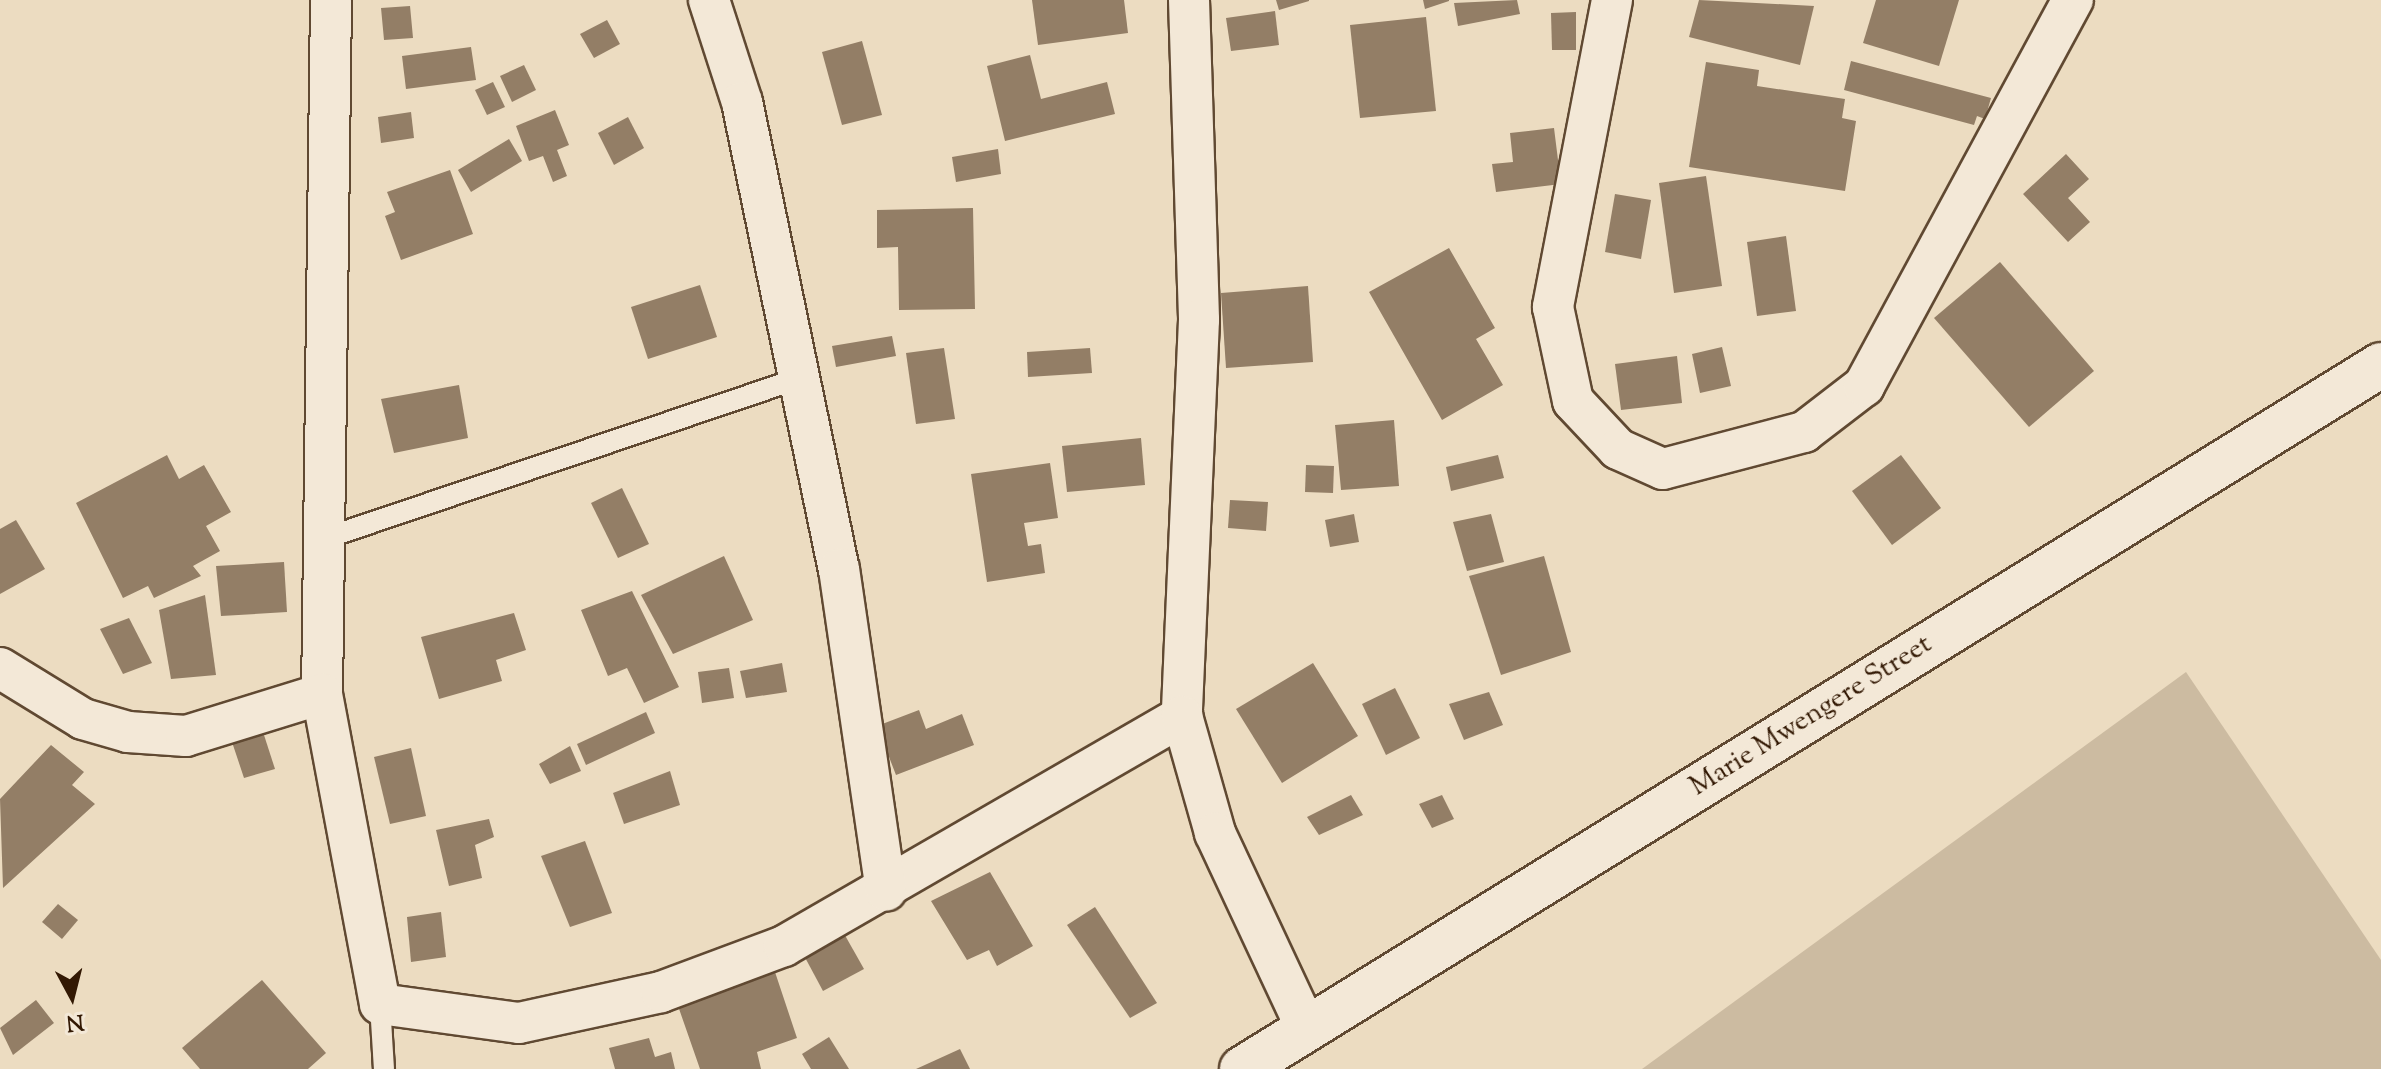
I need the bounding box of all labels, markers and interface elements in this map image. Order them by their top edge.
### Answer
street label: Marie Mwengere Street [1684,628,1938,804]
north arrow [32,957,112,1037]
text: N [64,1004,86,1038]

